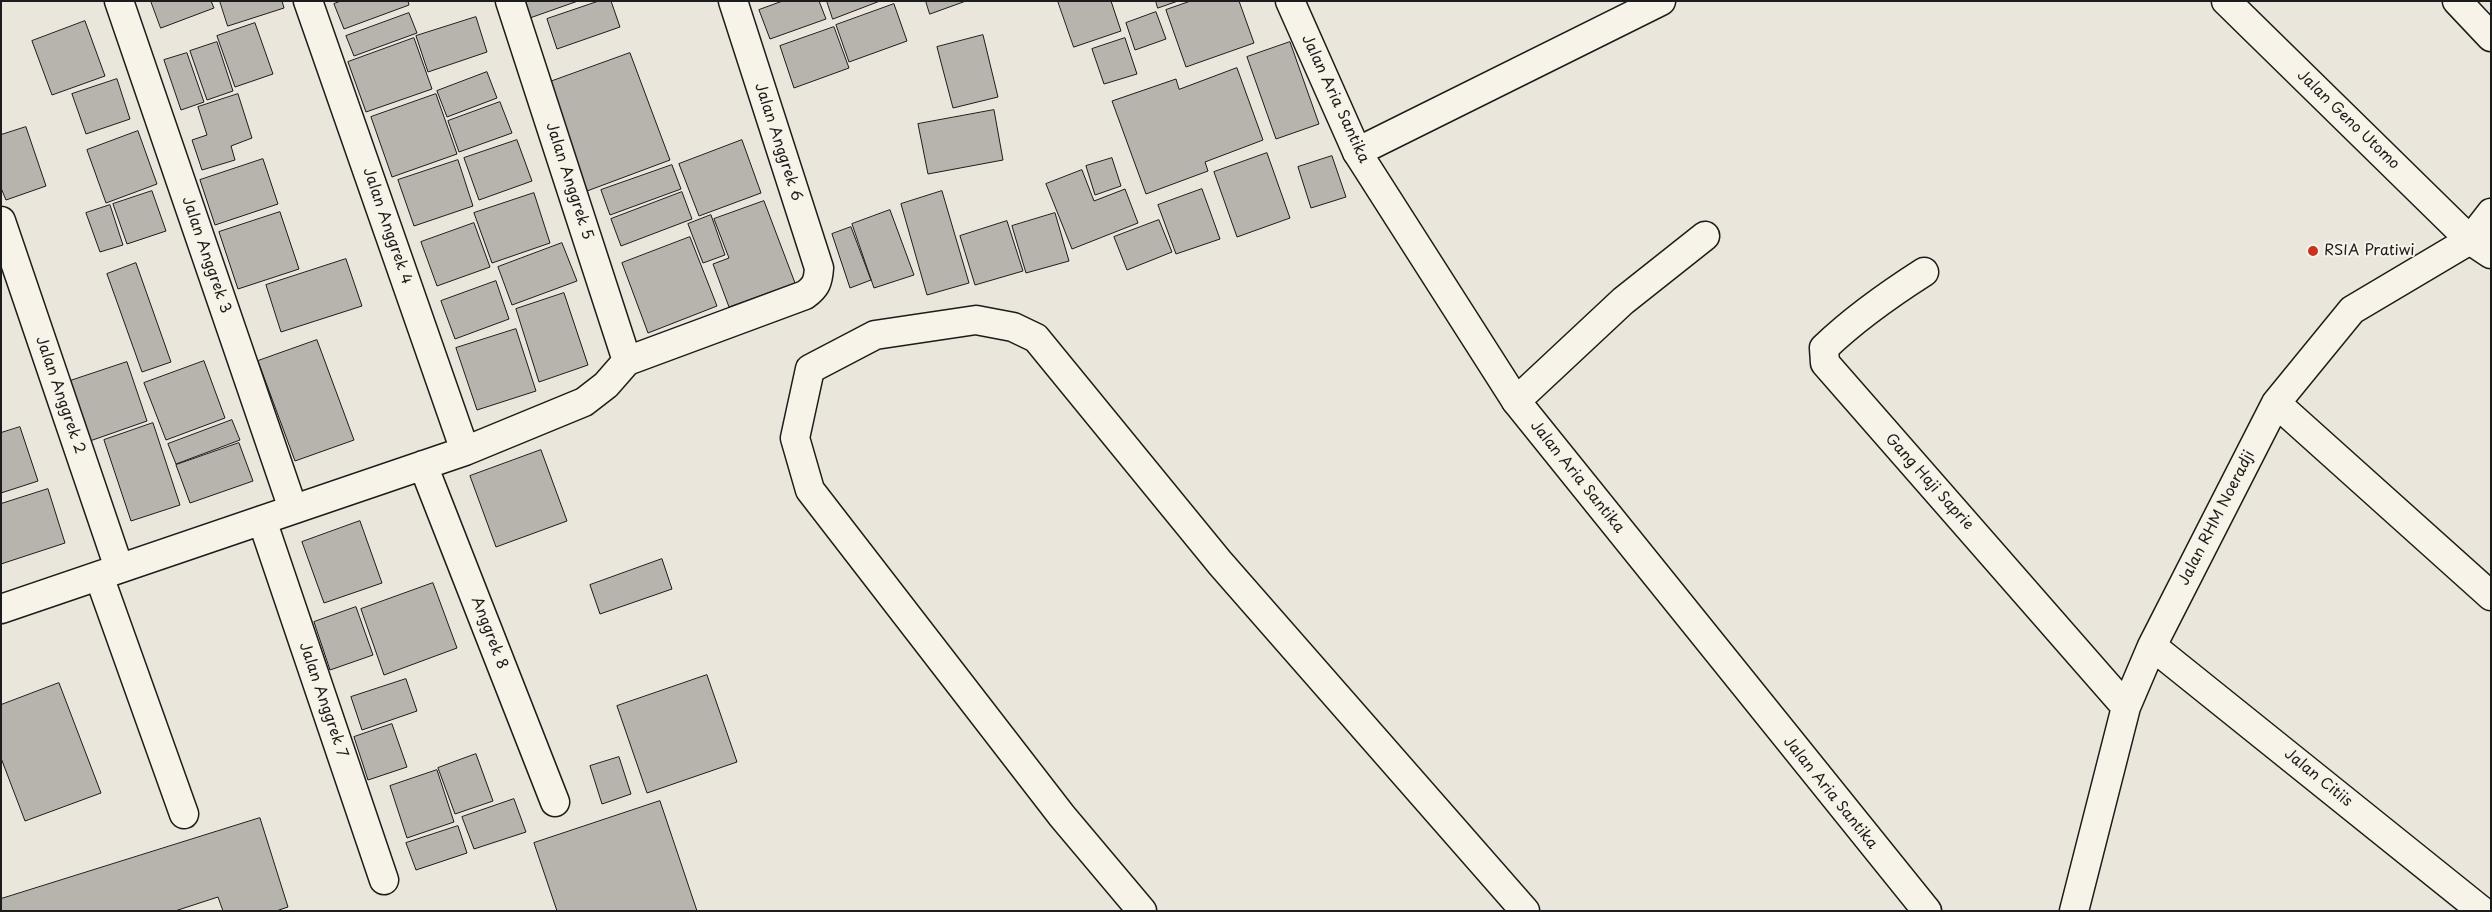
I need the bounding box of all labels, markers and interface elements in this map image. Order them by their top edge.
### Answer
street label: Jalan Aria Santika [1297,32,1373,166]
street label: Jalan Geno Utomo [2293,67,2403,173]
street label: Jalan Anggrek 6 [750,81,806,203]
street label: Jalan Anggrek 5 [542,120,596,242]
street label: Jalan Anggrek 4 [359,165,415,287]
street label: Jalan Anggrek 3 [178,194,234,316]
place label: RSIA Pratiwi [2324,242,2415,260]
marker: RSIA Pratiwi [2306,244,2320,258]
street label: Jalan Anggrek 2 [31,334,89,456]
street label: Jalan Aria Santika [1526,417,1628,537]
street label: Gang Haji Saprie [1881,430,1977,534]
street label: Jalan RHM Noeradji [2175,448,2259,588]
street label: Anggrek 8 [467,594,511,672]
street label: Jalan Anggrek 7 [295,640,351,760]
street label: Jalan Aria Santika [1779,733,1881,853]
street label: Jalan Citiis [2280,745,2356,811]

